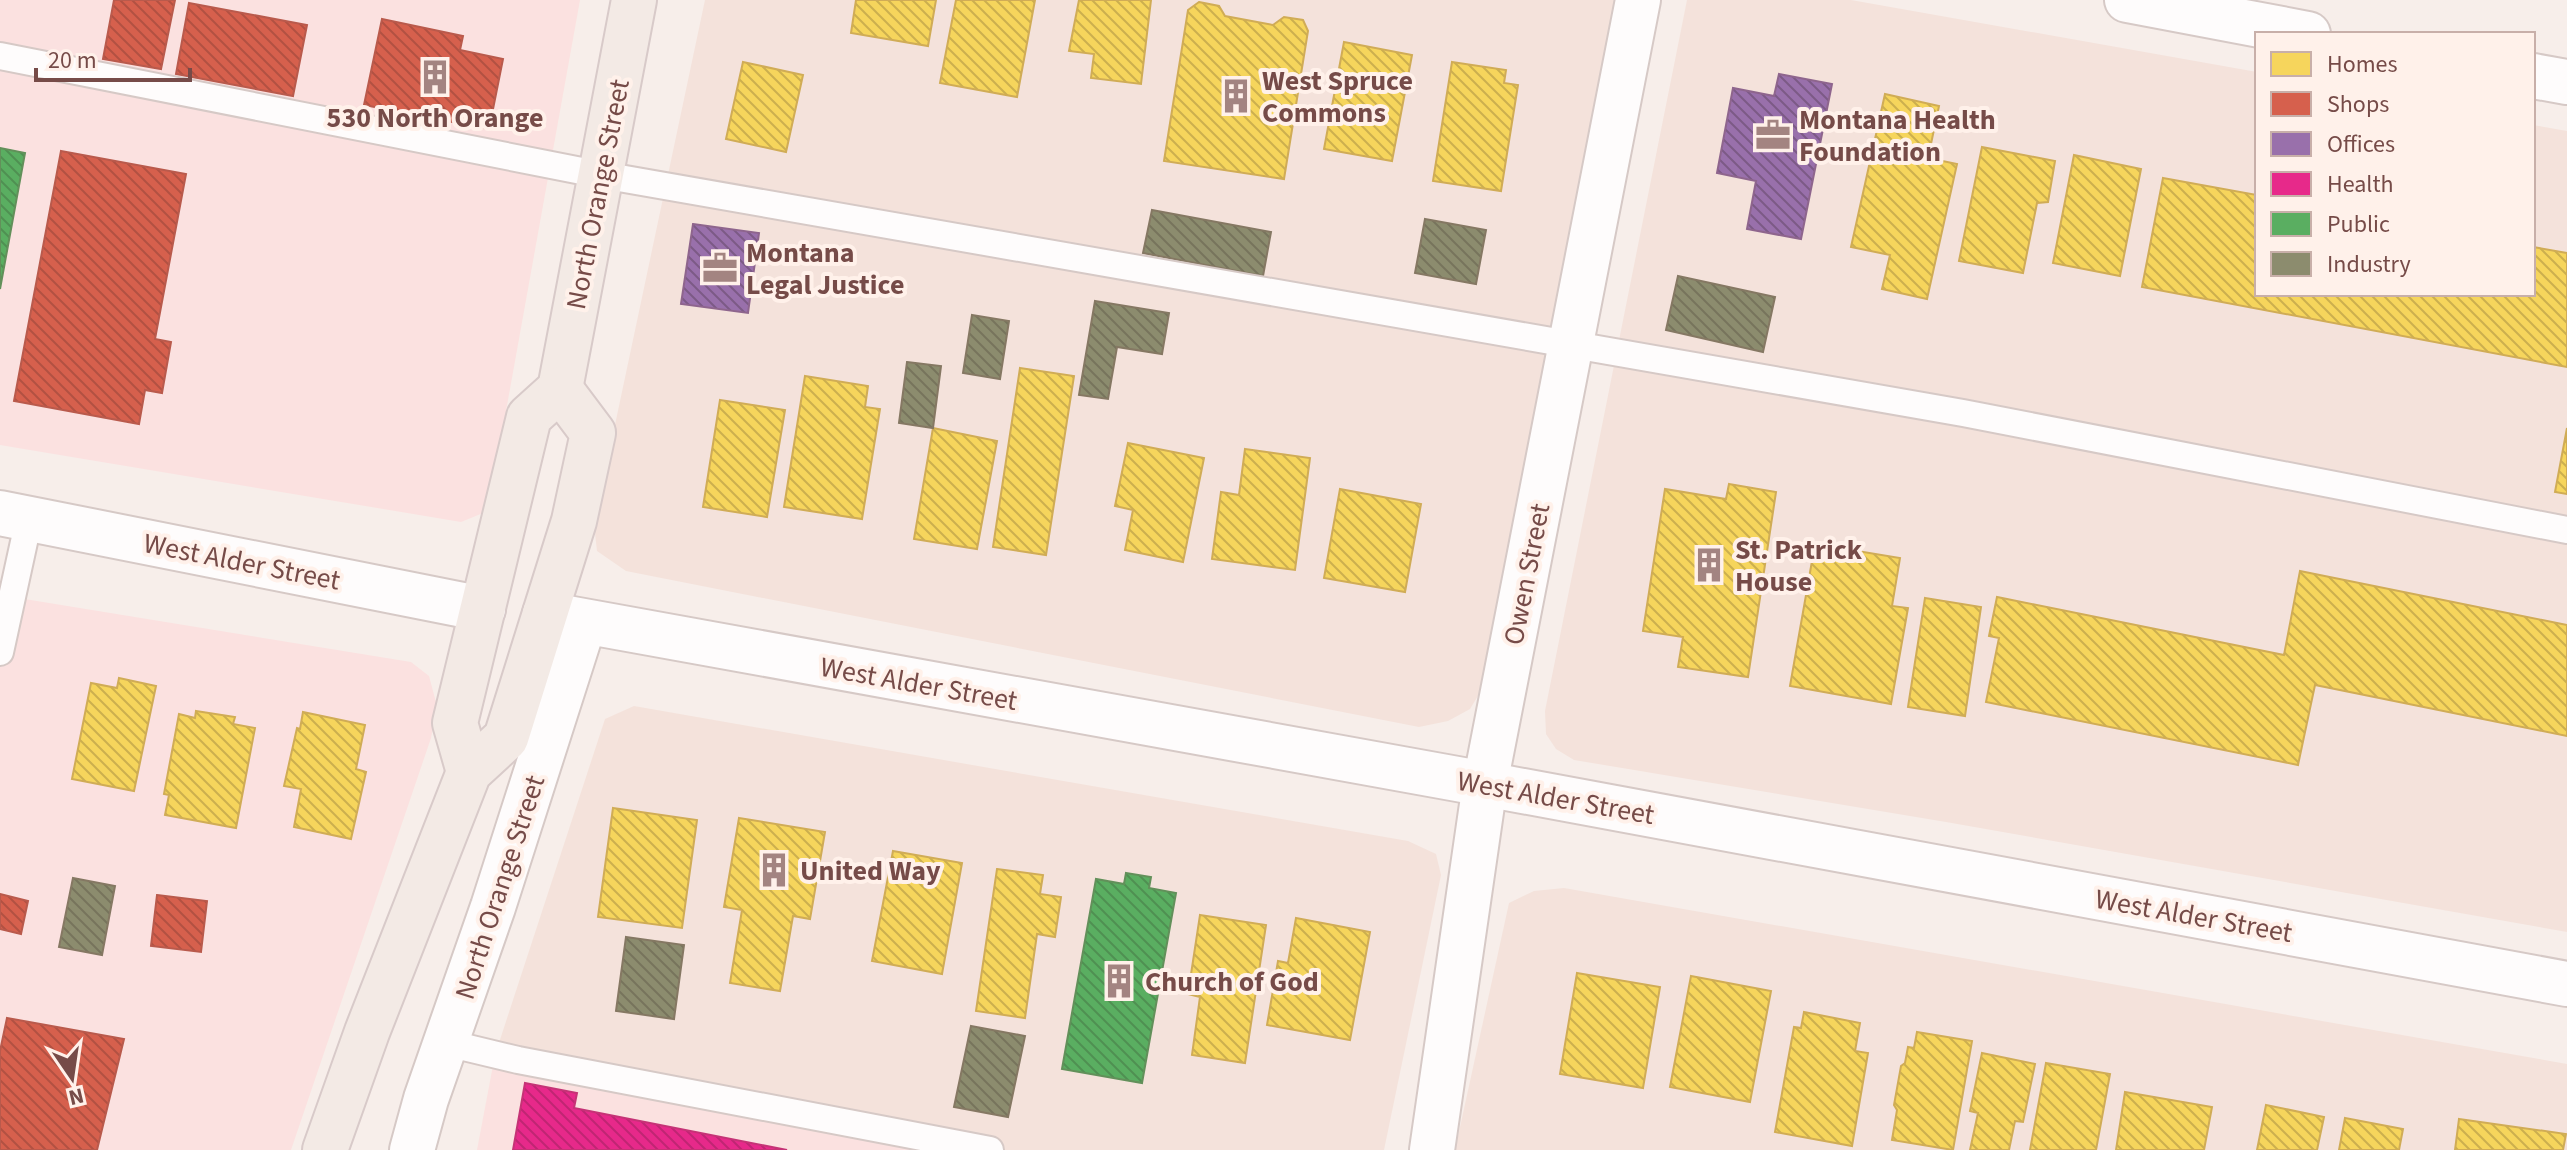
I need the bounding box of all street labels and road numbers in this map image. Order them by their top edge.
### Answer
street label: North Orange Street [556,75,640,313]
street label: Owen Street [1494,499,1560,648]
street label: West Alder Street [140,523,344,601]
street label: West Alder Street [817,647,1021,721]
street label: West Alder Street [1454,761,1658,835]
street label: North Orange Street [445,769,555,1005]
street label: West Alder Street [2092,879,2296,953]

